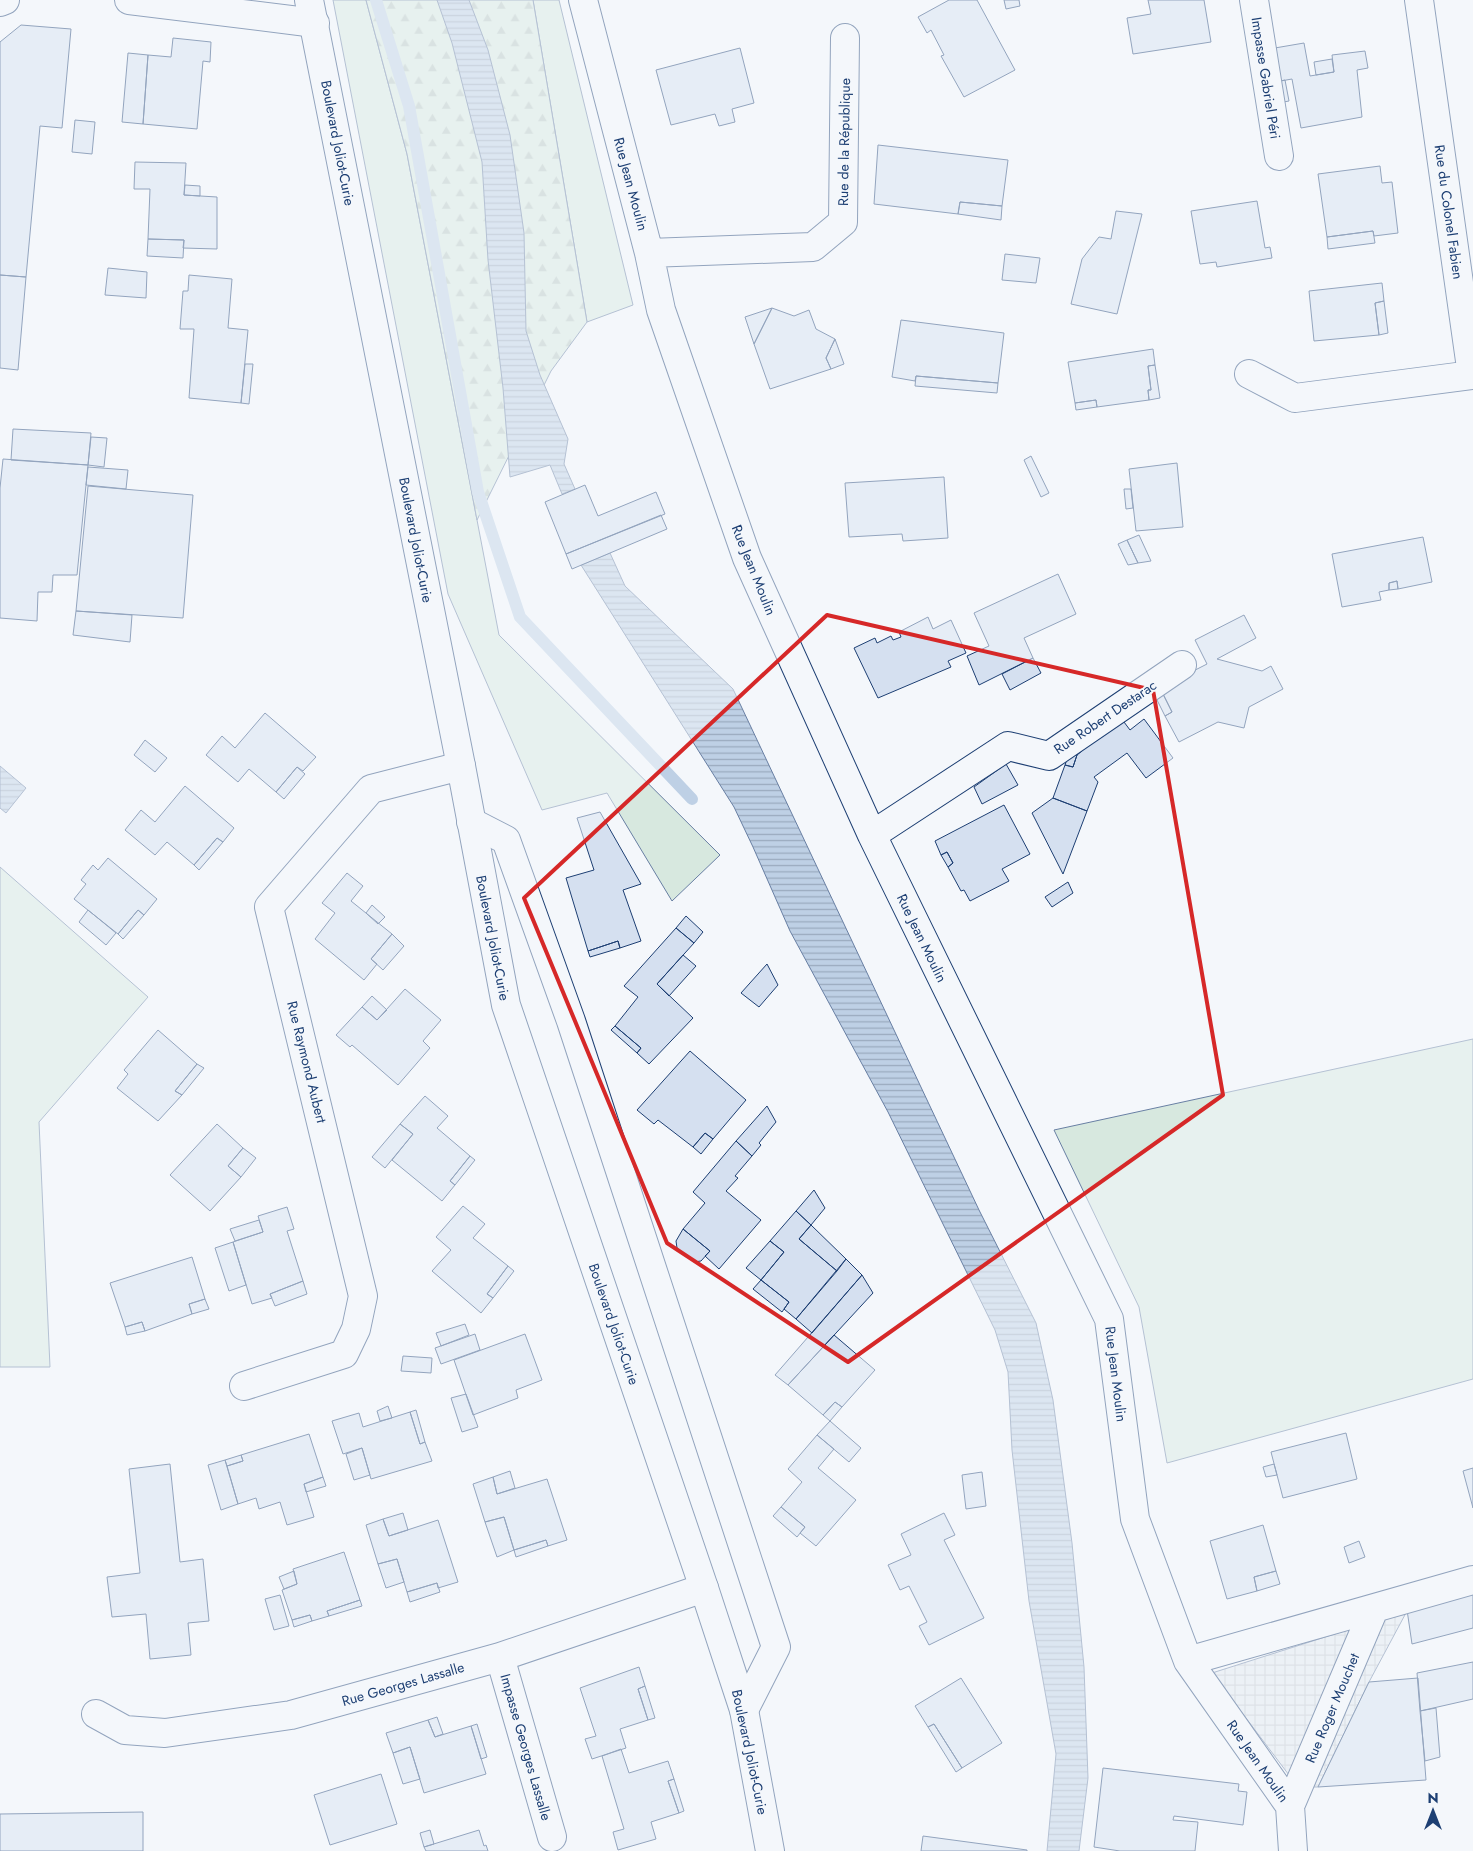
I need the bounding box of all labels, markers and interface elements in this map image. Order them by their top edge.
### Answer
street label: Impasse Gabriel Péri [1246,16,1286,140]
street label: Rue de la République [833,78,855,206]
street label: Boulevard Joliot-Curie [316,79,360,207]
street label: Rue Jean Moulin [609,135,653,233]
street label: Rue du Colonel Fabien [1430,143,1468,281]
street label: Boulevard Joliot-Curie [394,476,438,604]
street label: Rue Jean Moulin [727,522,781,618]
street label: Rue Robert Destarac [1050,675,1160,759]
street label: Boulevard Joliot-Curie [471,874,515,1002]
street label: Rue Jean Moulin [892,890,952,986]
street label: Rue Raymond Aubert [282,999,332,1126]
street label: Boulevard Joliot-Curie [584,1261,644,1387]
street label: Rue Jean Moulin [1100,1325,1132,1423]
street label: Rue Roger Mouchet [1300,1650,1364,1766]
street label: Rue Georges Lassalle [339,1657,467,1711]
street label: Impasse Georges Lassalle [495,1671,557,1823]
street label: Boulevard Joliot-Curie [727,1688,773,1816]
street label: Rue Jean Moulin [1222,1716,1294,1806]
north arrow [1408,1786,1458,1836]
text: N [1427,1788,1439,1808]

